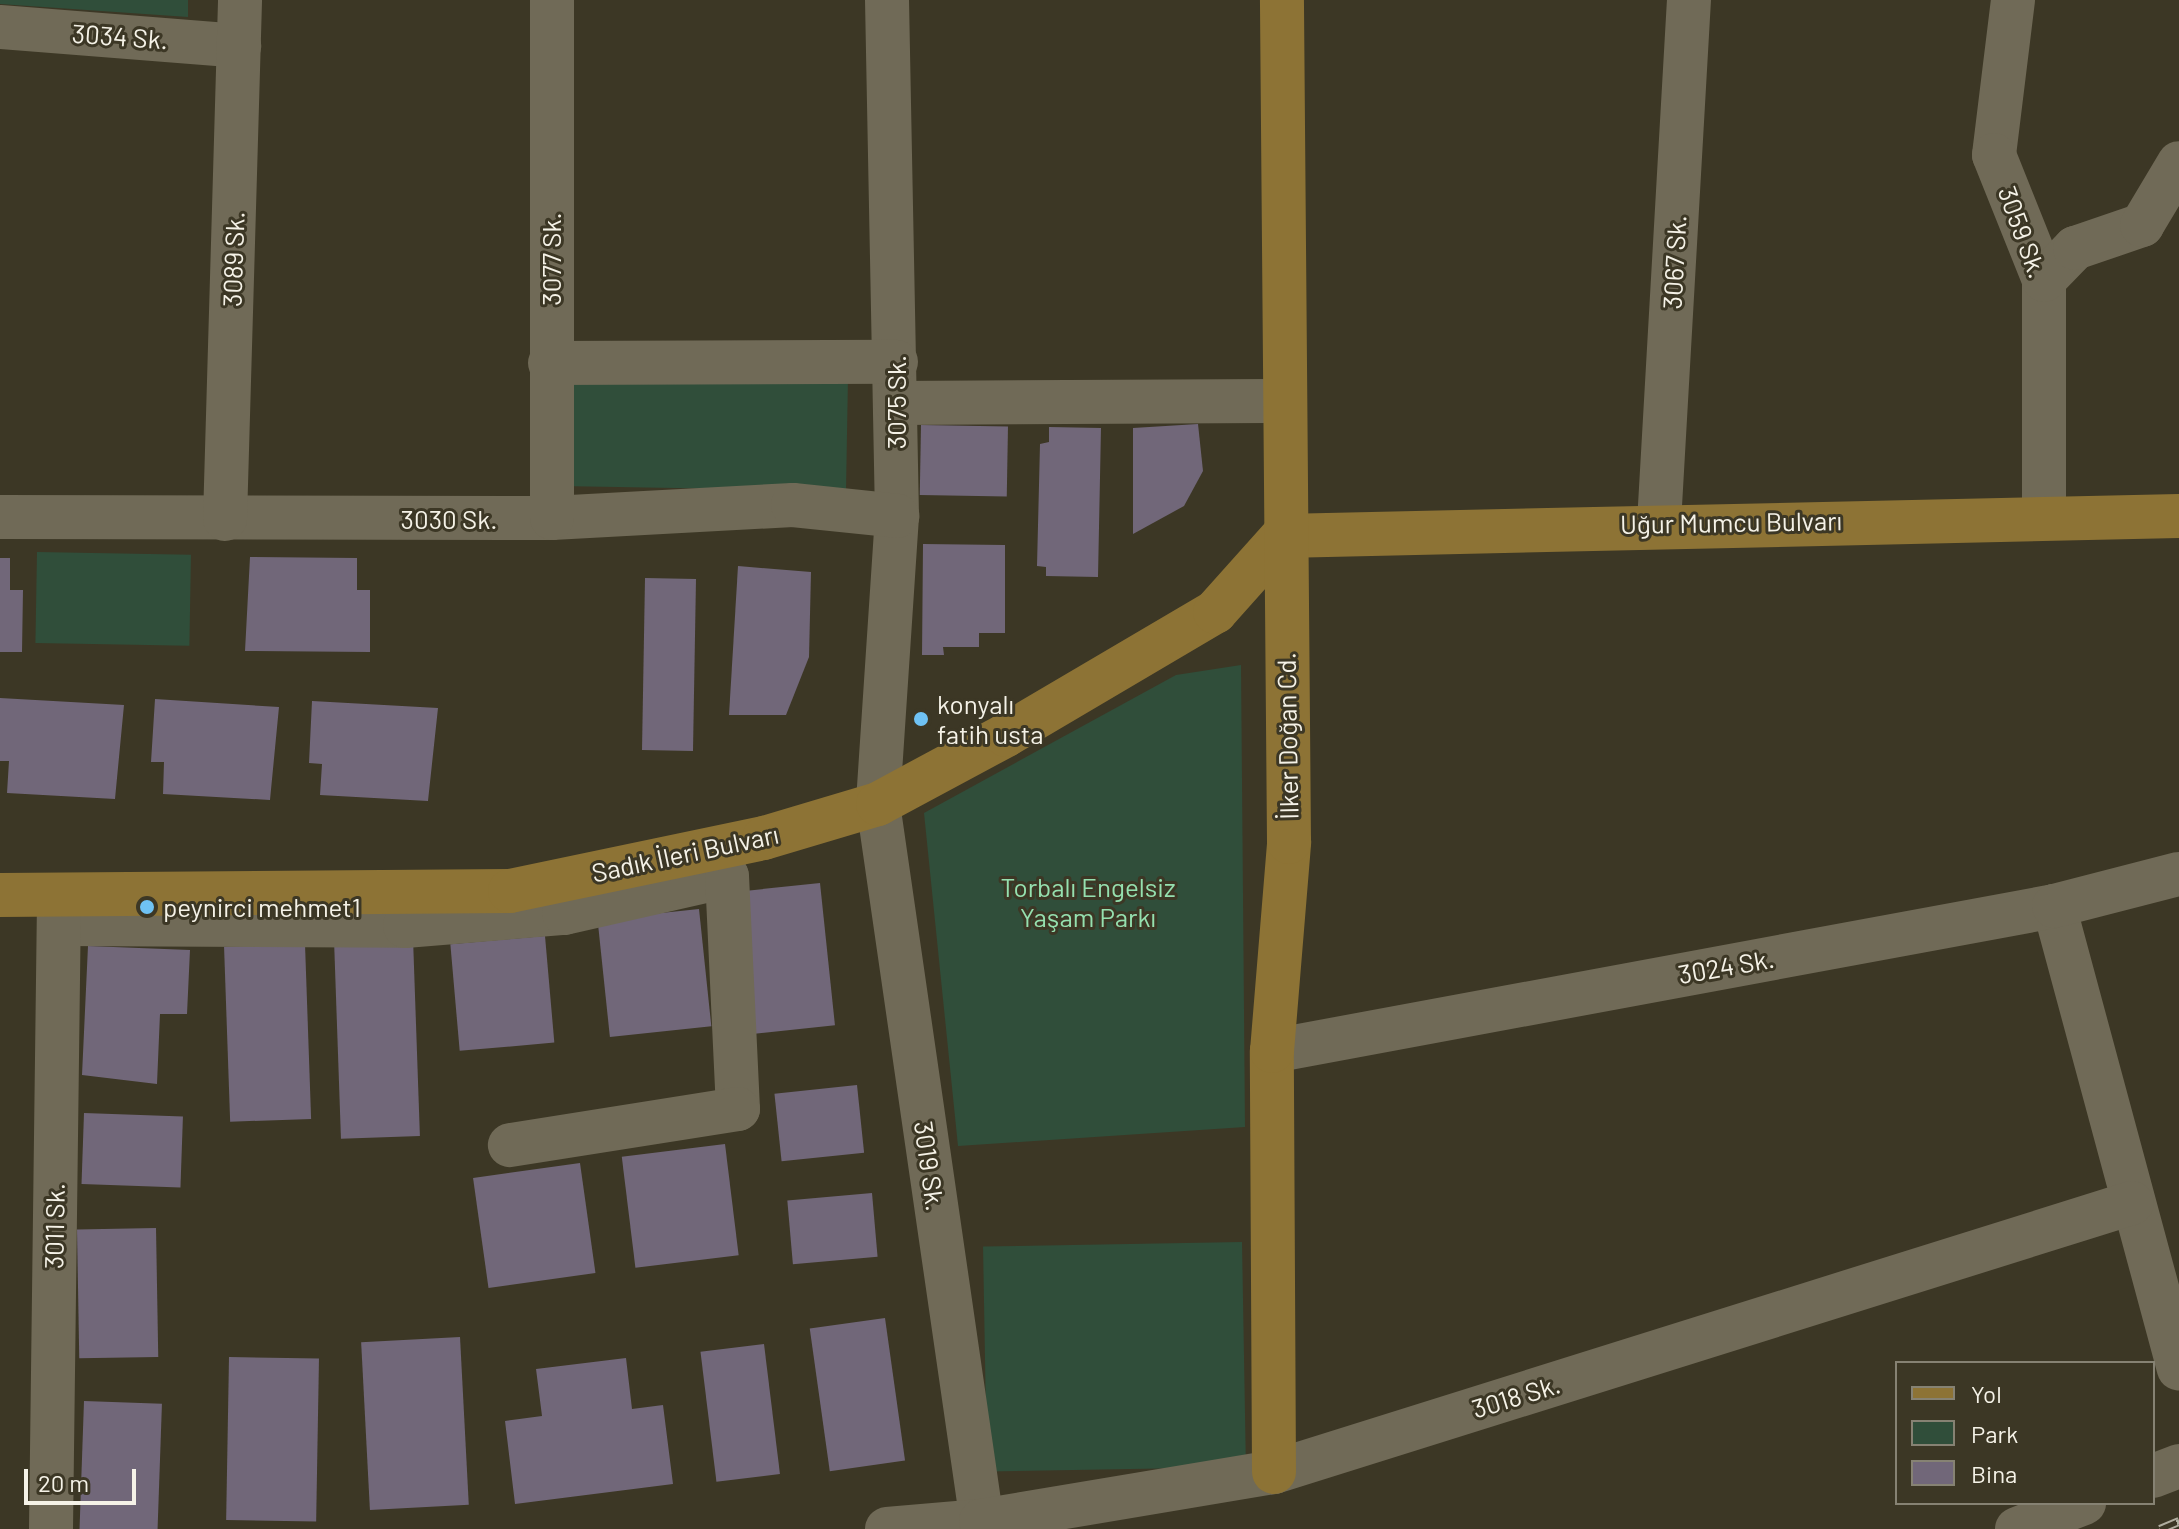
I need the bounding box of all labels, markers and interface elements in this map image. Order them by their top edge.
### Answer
street label: 3034 Sk. [71,17,169,55]
street label: 3059 Sk. [1992,182,2054,282]
street label: 3089 Sk. [216,211,250,307]
street label: 3077 Sk. [535,212,567,306]
street label: 3067 Sk. [1656,214,1692,310]
street label: 3075 Sk. [880,355,912,449]
street label: 3030 Sk. [401,503,497,535]
street label: Uğur Mumcu Bulvarı [1620,504,1842,540]
street label: İlker Doğan Cd. [1270,652,1304,820]
place label: konyalı fatih usta [937,688,1043,750]
marker: konyalı fatih usta [912,710,930,728]
street label: Sadık İleri Bulvarı [589,818,781,888]
park label: Torbalı Engelsiz Yaşam Parkı [1001,871,1175,932]
place label: peynirci mehmet1 [163,891,361,923]
marker: peynirci mehmet1 [138,898,156,916]
street label: 3024 Sk. [1676,942,1776,990]
street label: 3019 Sk. [908,1119,952,1213]
street label: 3011 Sk. [38,1183,70,1269]
legend [1895,1361,2155,1505]
street label: 3018 Sk. [1468,1368,1564,1424]
text: Yol [1971,1379,2002,1408]
text: Park [1971,1419,2018,1448]
scale bar [28,1453,140,1503]
text: Bina [1971,1459,2017,1488]
text: 20 m [38,1468,89,1497]

